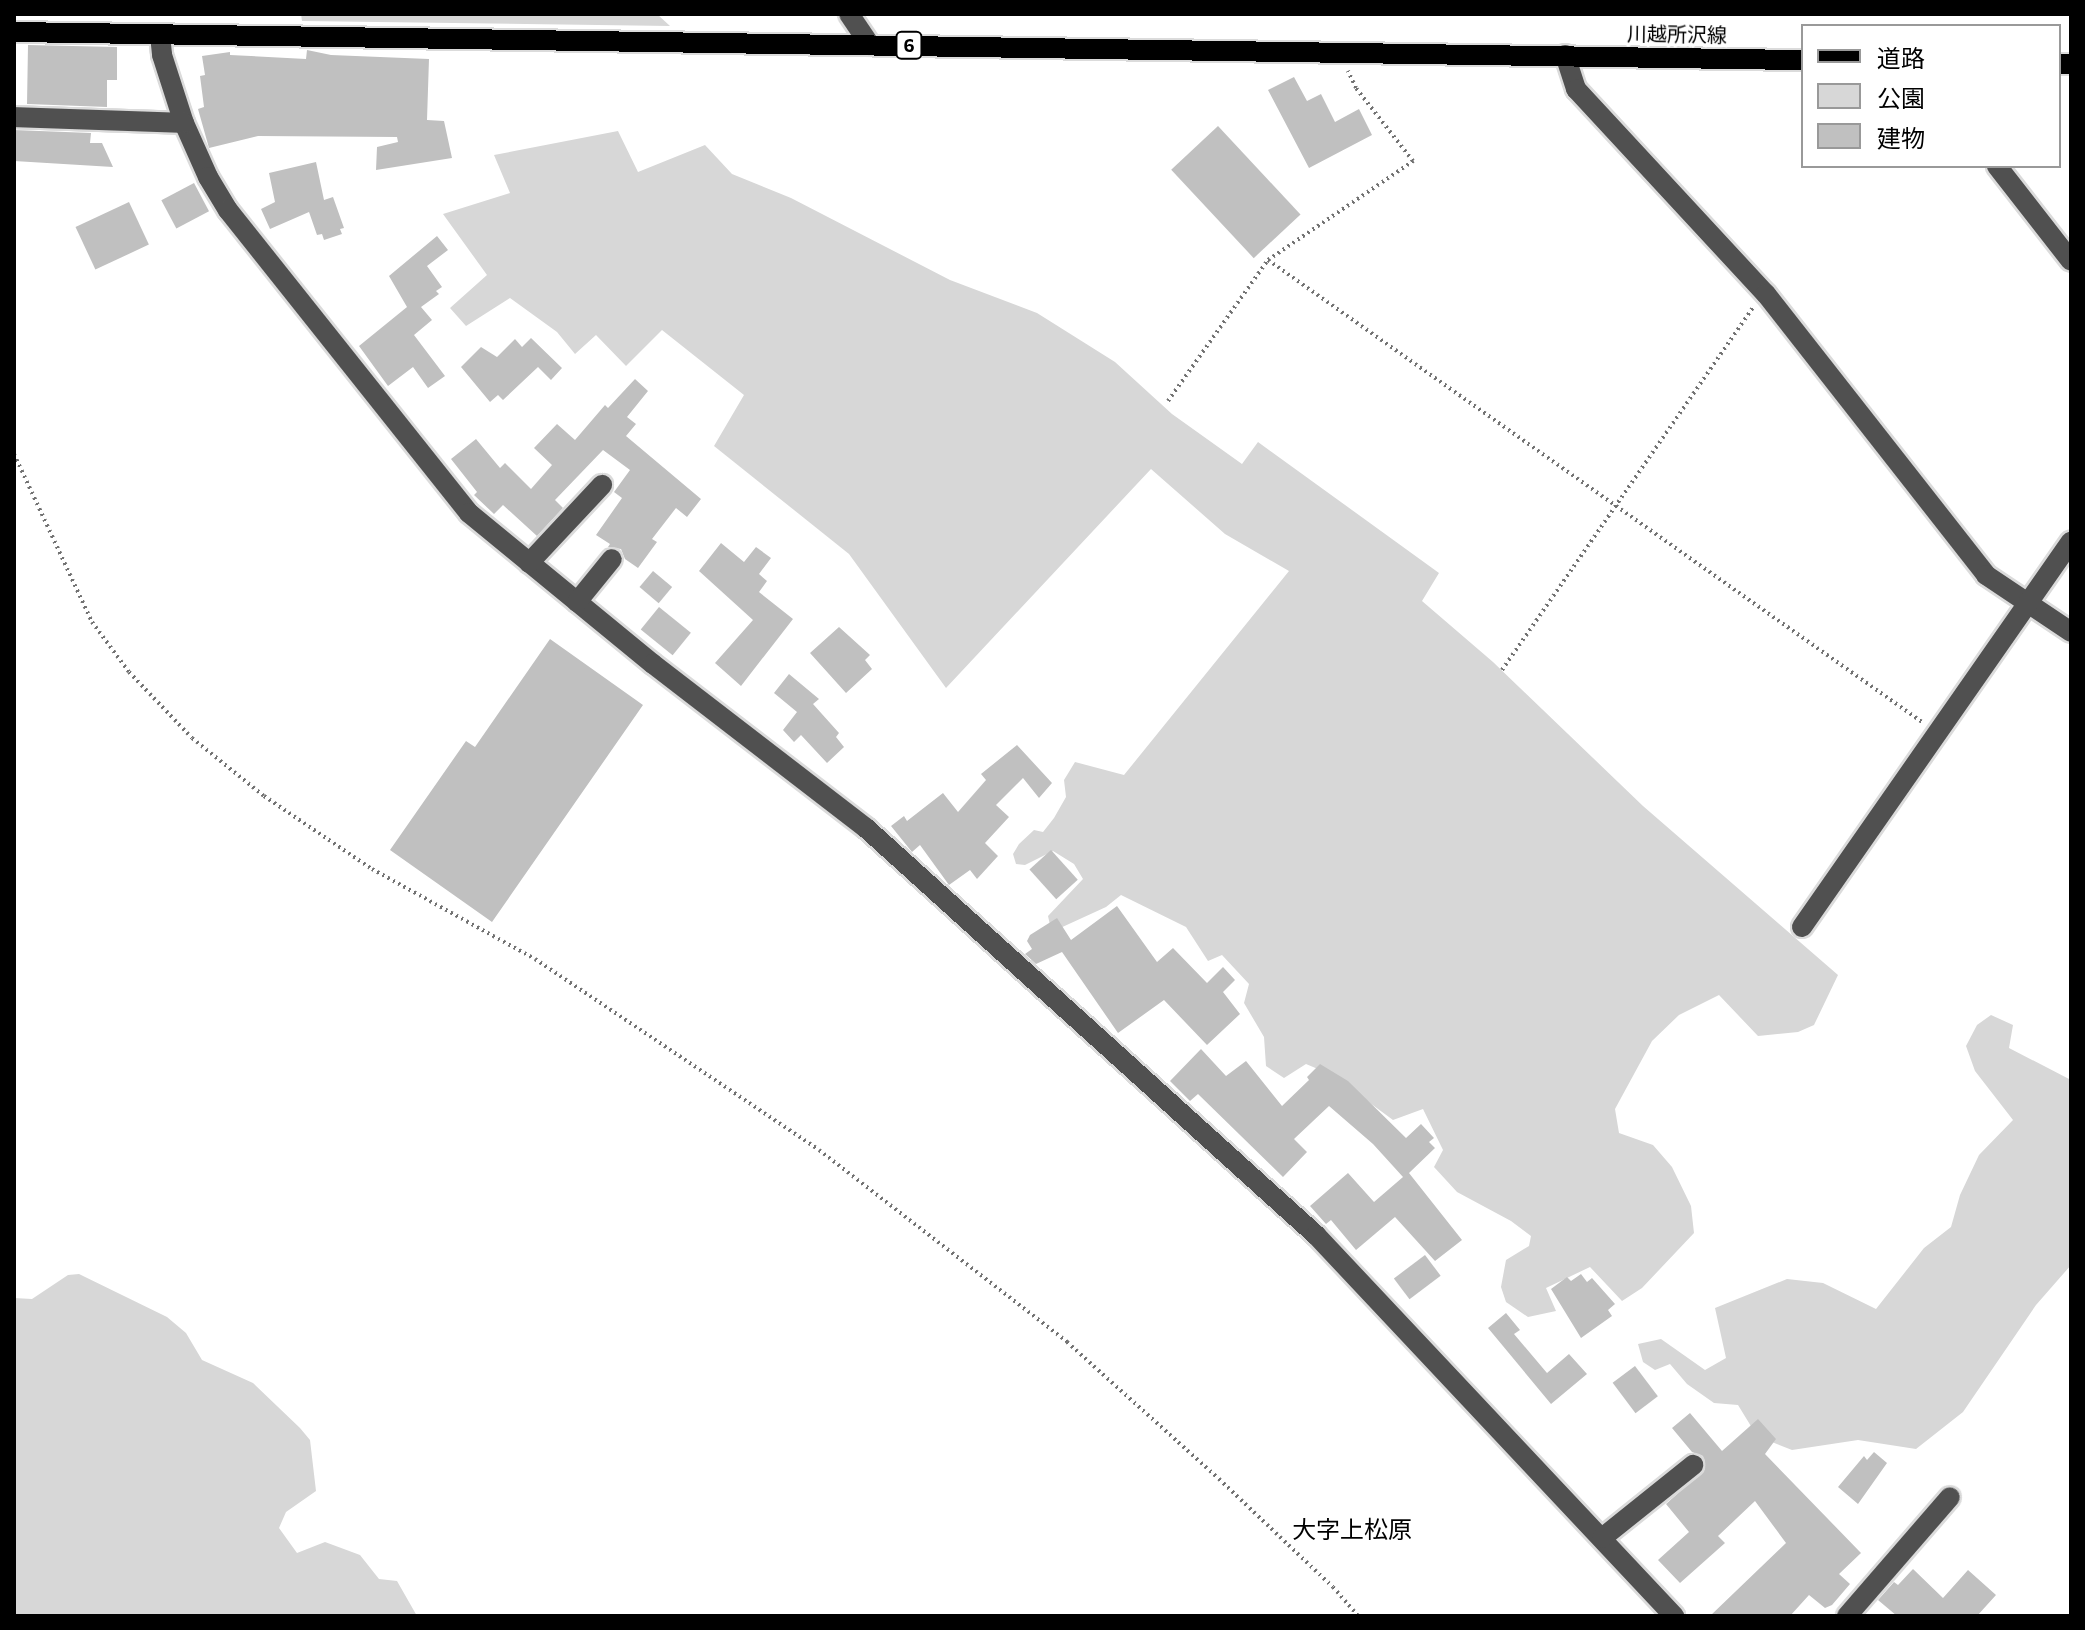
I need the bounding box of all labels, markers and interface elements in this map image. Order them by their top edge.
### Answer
street label: 川越所沢線 [1627,21,1727,47]
legend [1801,24,2061,168]
road number: 6 [895,31,923,59]
text: 道路 [1877,43,1925,72]
text: 公園 [1877,83,1925,112]
text: 建物 [1877,123,1925,152]
district label: 大字上松原 [1292,1515,1412,1543]

